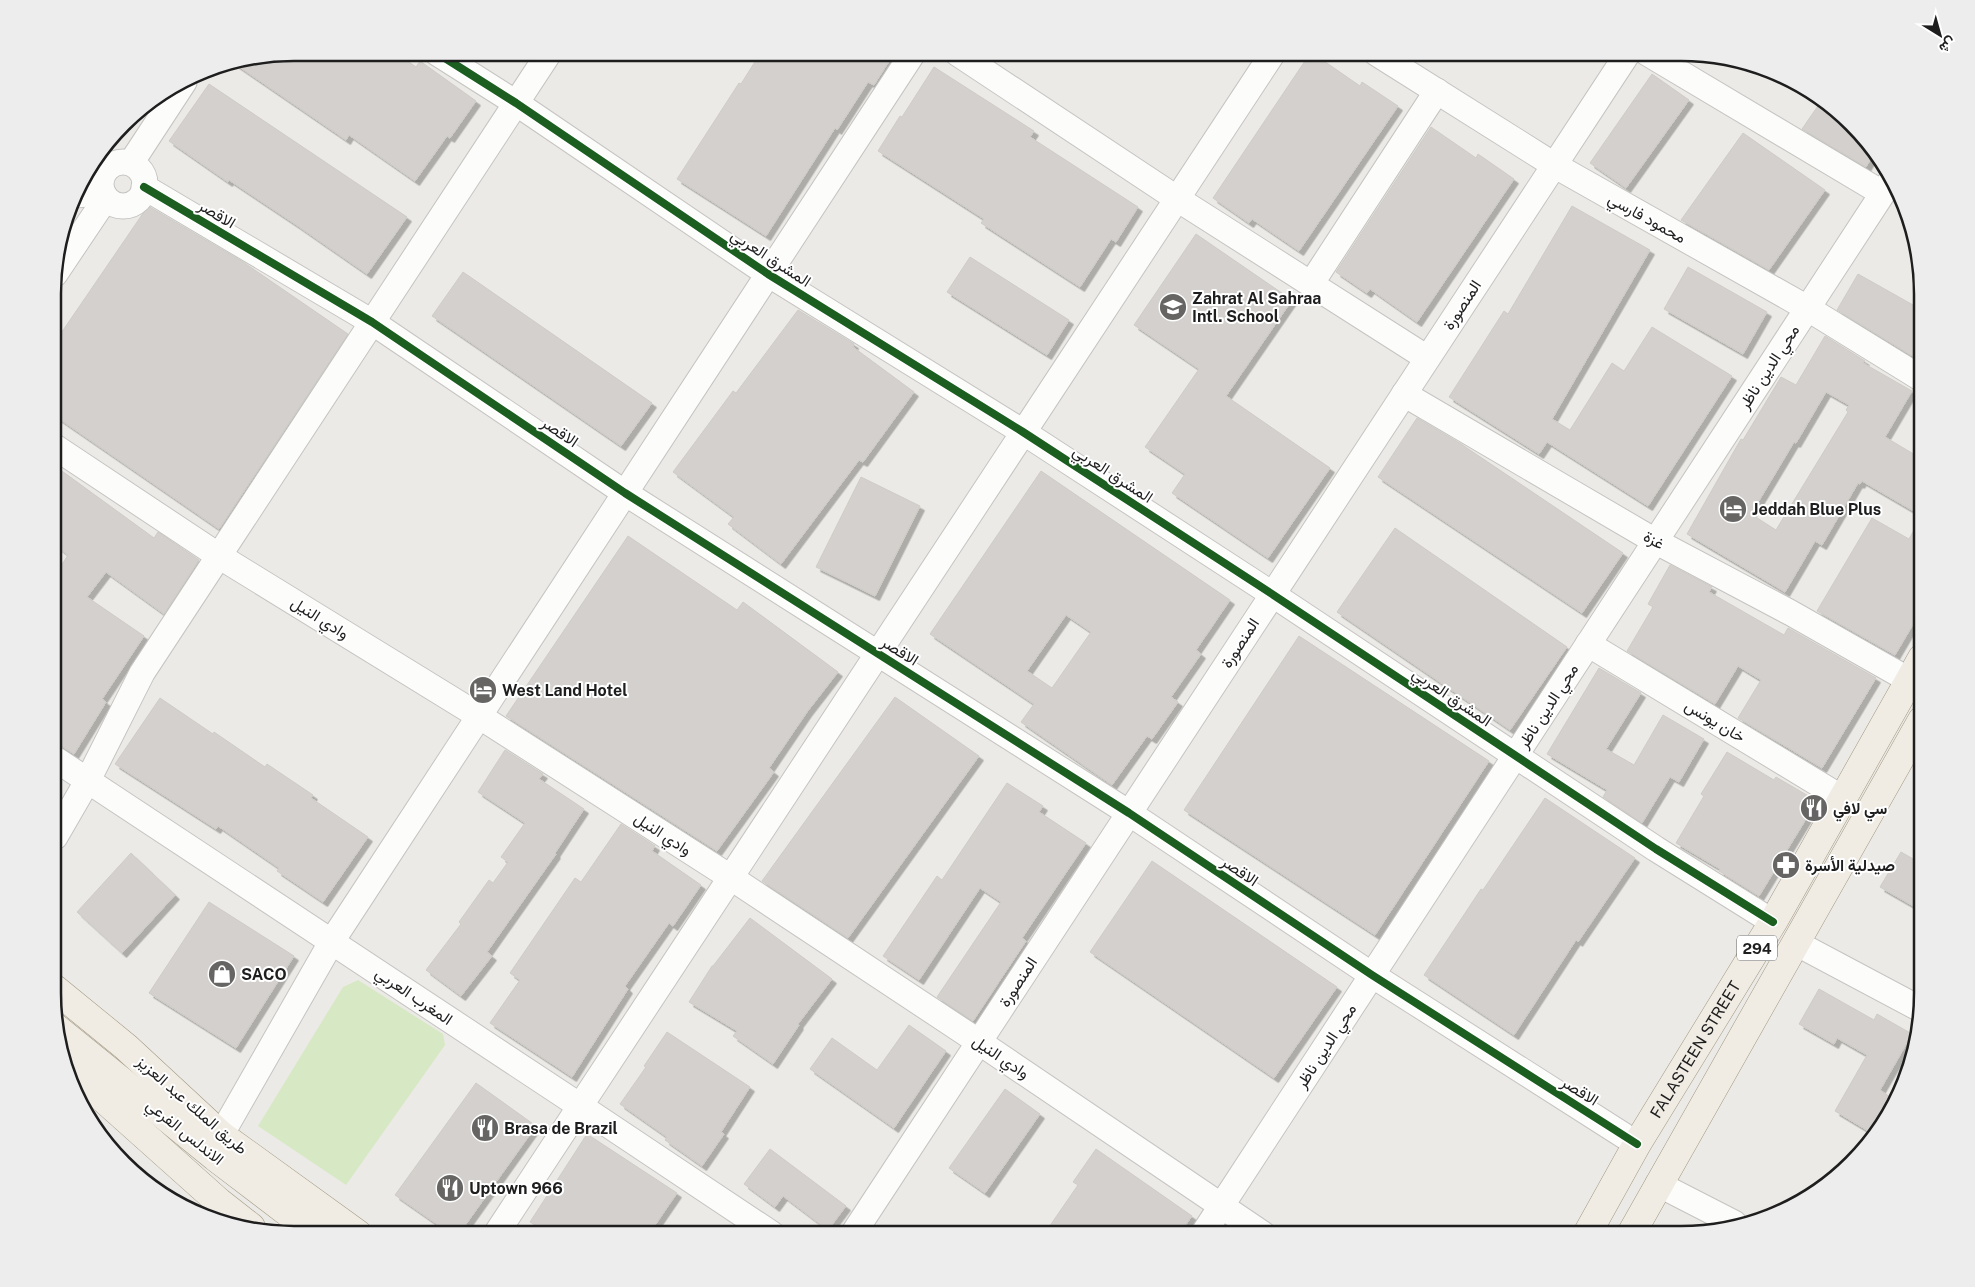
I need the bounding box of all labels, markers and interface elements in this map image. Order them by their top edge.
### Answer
north arrow [1915,10,1965,60]
text: ش [1936,33,1959,57]
street label: محمود فارسي [1603,189,1689,251]
street label: الاقصر [194,195,239,233]
street label: المشرق العربي [725,225,815,294]
street label: المنصورة [1439,277,1486,334]
place label: Zahrat Al Sahraa Intl. School [1192,289,1321,326]
school or university icon: Zahrat Al Sahraa Intl. School [1158,292,1188,322]
street label: محي الدين ناظر [1734,321,1807,416]
street label: الاقصر [537,412,582,452]
street label: المشرق العربي [1067,441,1157,510]
hotel icon: Jeddah Blue Plus [1718,494,1748,524]
place label: Jeddah Blue Plus [1752,500,1881,519]
street label: غزة [1640,527,1668,554]
street label: وادي النيل [286,593,352,647]
street label: المنصورة [1217,615,1264,672]
street label: الاقصر [877,632,922,671]
street label: محي الدين ناظر [1513,660,1586,755]
street label: المشرق العربي [1407,664,1495,734]
hotel icon: West Land Hotel [468,675,498,705]
place label: West Land Hotel [502,681,627,700]
street label: خان يونس [1681,696,1749,747]
restaurant icon: سي لافي [1799,793,1829,823]
place label: سي لافي [1833,799,1888,822]
street label: وادي النيل [629,808,695,863]
pharmacy icon: صيدلية الأسرة [1771,850,1801,880]
street label: الاقصر [1217,851,1262,891]
place label: صيدلية الأسرة [1805,856,1895,876]
road number: 294 [1737,936,1777,960]
street label: المنصورة [995,954,1042,1011]
shop icon: SACO [207,959,237,989]
street label: المغرب العربي [369,963,456,1032]
place label: SACO [241,965,287,984]
street label: FALASTEEN STREET [1646,977,1744,1121]
street label: محي الدين ناظر [1291,1000,1364,1095]
street label: وادي النيل [967,1031,1033,1086]
street label: طريق الملك عبد العزيز [131,1051,251,1159]
street label: الاقصر [1557,1072,1602,1111]
street label: الاندلس الفرعي [140,1095,228,1172]
restaurant icon: Brasa de Brazil [470,1113,500,1143]
place label: Brasa de Brazil [504,1119,618,1138]
restaurant icon: Uptown 966 [435,1173,465,1203]
place label: Uptown 966 [469,1179,563,1198]

